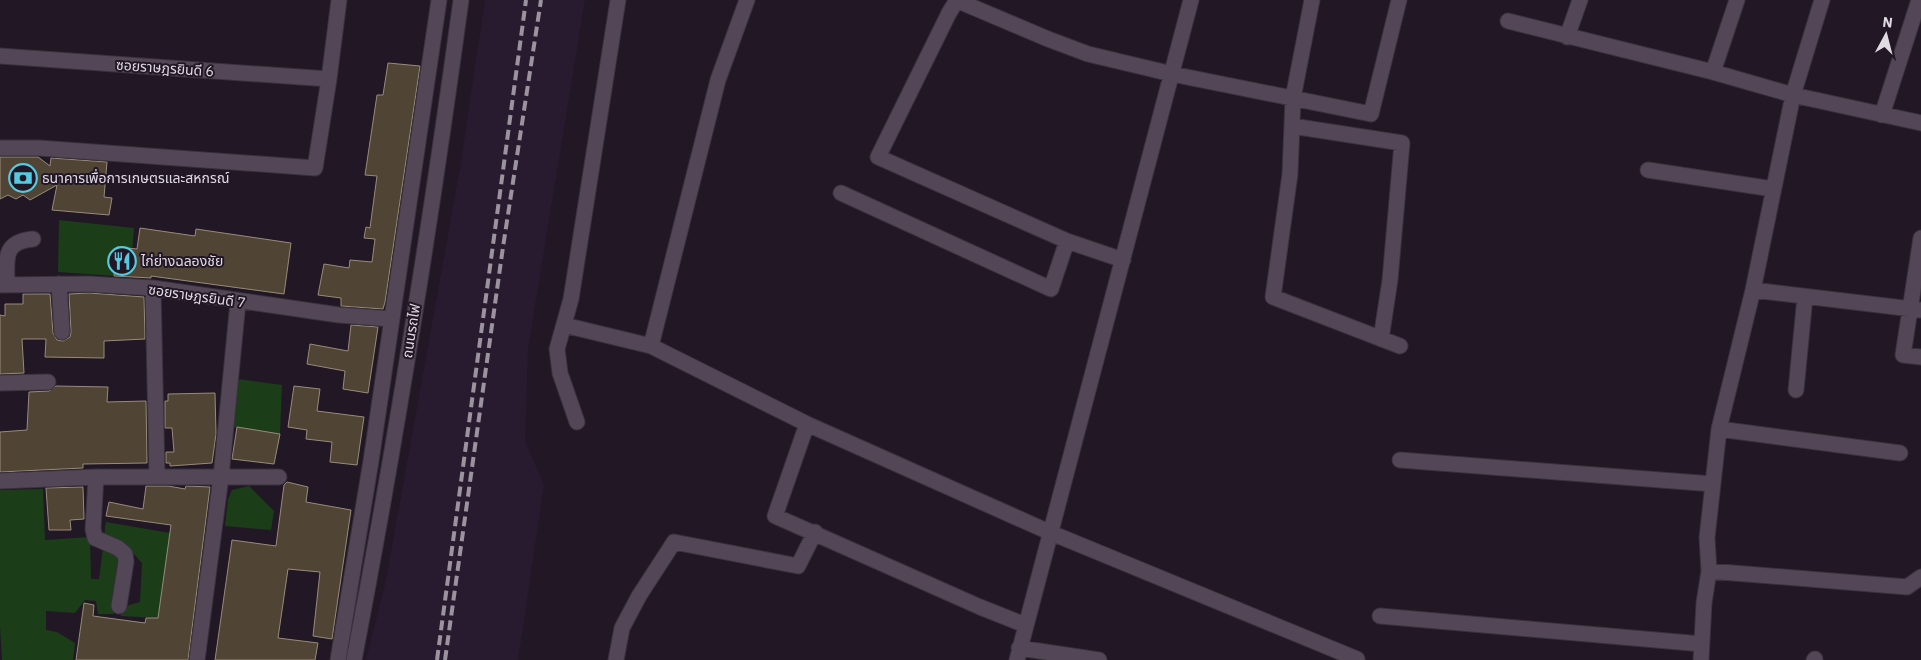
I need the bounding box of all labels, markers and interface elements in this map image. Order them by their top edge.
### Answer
north arrow [1861,10,1911,60]
text: N [1881,13,1894,32]
street label: ซอยราษฎรยินดี 6 [115,56,215,80]
bank icon: ธนาคารเพื่อการเกษตรและสหกรณ์ [8,163,38,193]
place label: ธนาคารเพื่อการเกษตรและสหกรณ์ [42,168,230,187]
restaurant icon: ไก่ย่างฉลองชัย [107,246,137,276]
place label: ไก่ย่างฉลองชัย [140,252,223,270]
street label: ซอยราษฎรยินดี 7 [147,280,247,312]
street label: ถนนรถไฟ [398,302,424,359]

